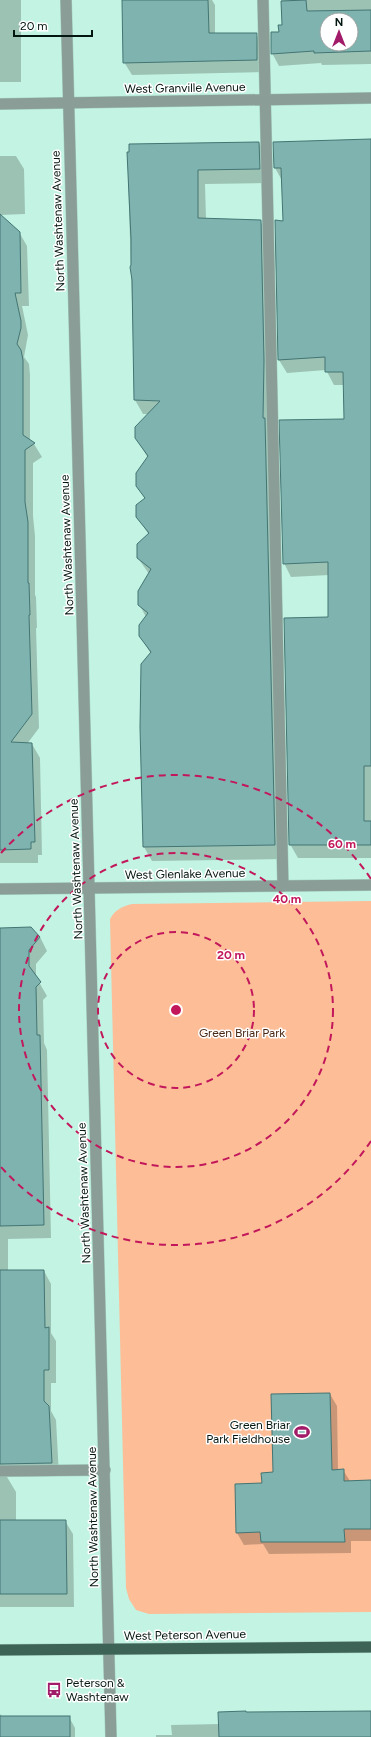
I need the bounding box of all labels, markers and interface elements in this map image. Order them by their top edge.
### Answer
scale bar [14,12,92,38]
north arrow [319,12,359,52]
text: N [335,16,343,29]
text: 20 m [20,19,48,33]
street label: West Granville Avenue [124,80,246,96]
street label: North Washtenaw Avenue [49,150,67,292]
street label: North Washtenaw Avenue [58,474,76,616]
street label: North Washtenaw Avenue [67,798,85,940]
text: 60 m [328,837,356,851]
street label: West Glenlake Avenue [125,866,246,882]
text: 40 m [273,892,301,906]
text: 20 m [217,948,245,962]
centre of rings [169,1003,183,1017]
park label: Green Briar Park [199,1026,285,1040]
street label: North Washtenaw Avenue [75,1122,93,1264]
place label: Green Briar Park Fieldhouse [206,1418,290,1446]
sports icon: Green Briar Park Fieldhouse [293,1423,311,1441]
street label: North Washtenaw Avenue [85,1446,101,1587]
street label: West Peterson Avenue [124,1627,247,1643]
place label: Peterson & Washtenaw [66,1676,129,1704]
bus stop icon: Peterson & Washtenaw [45,1681,63,1699]

